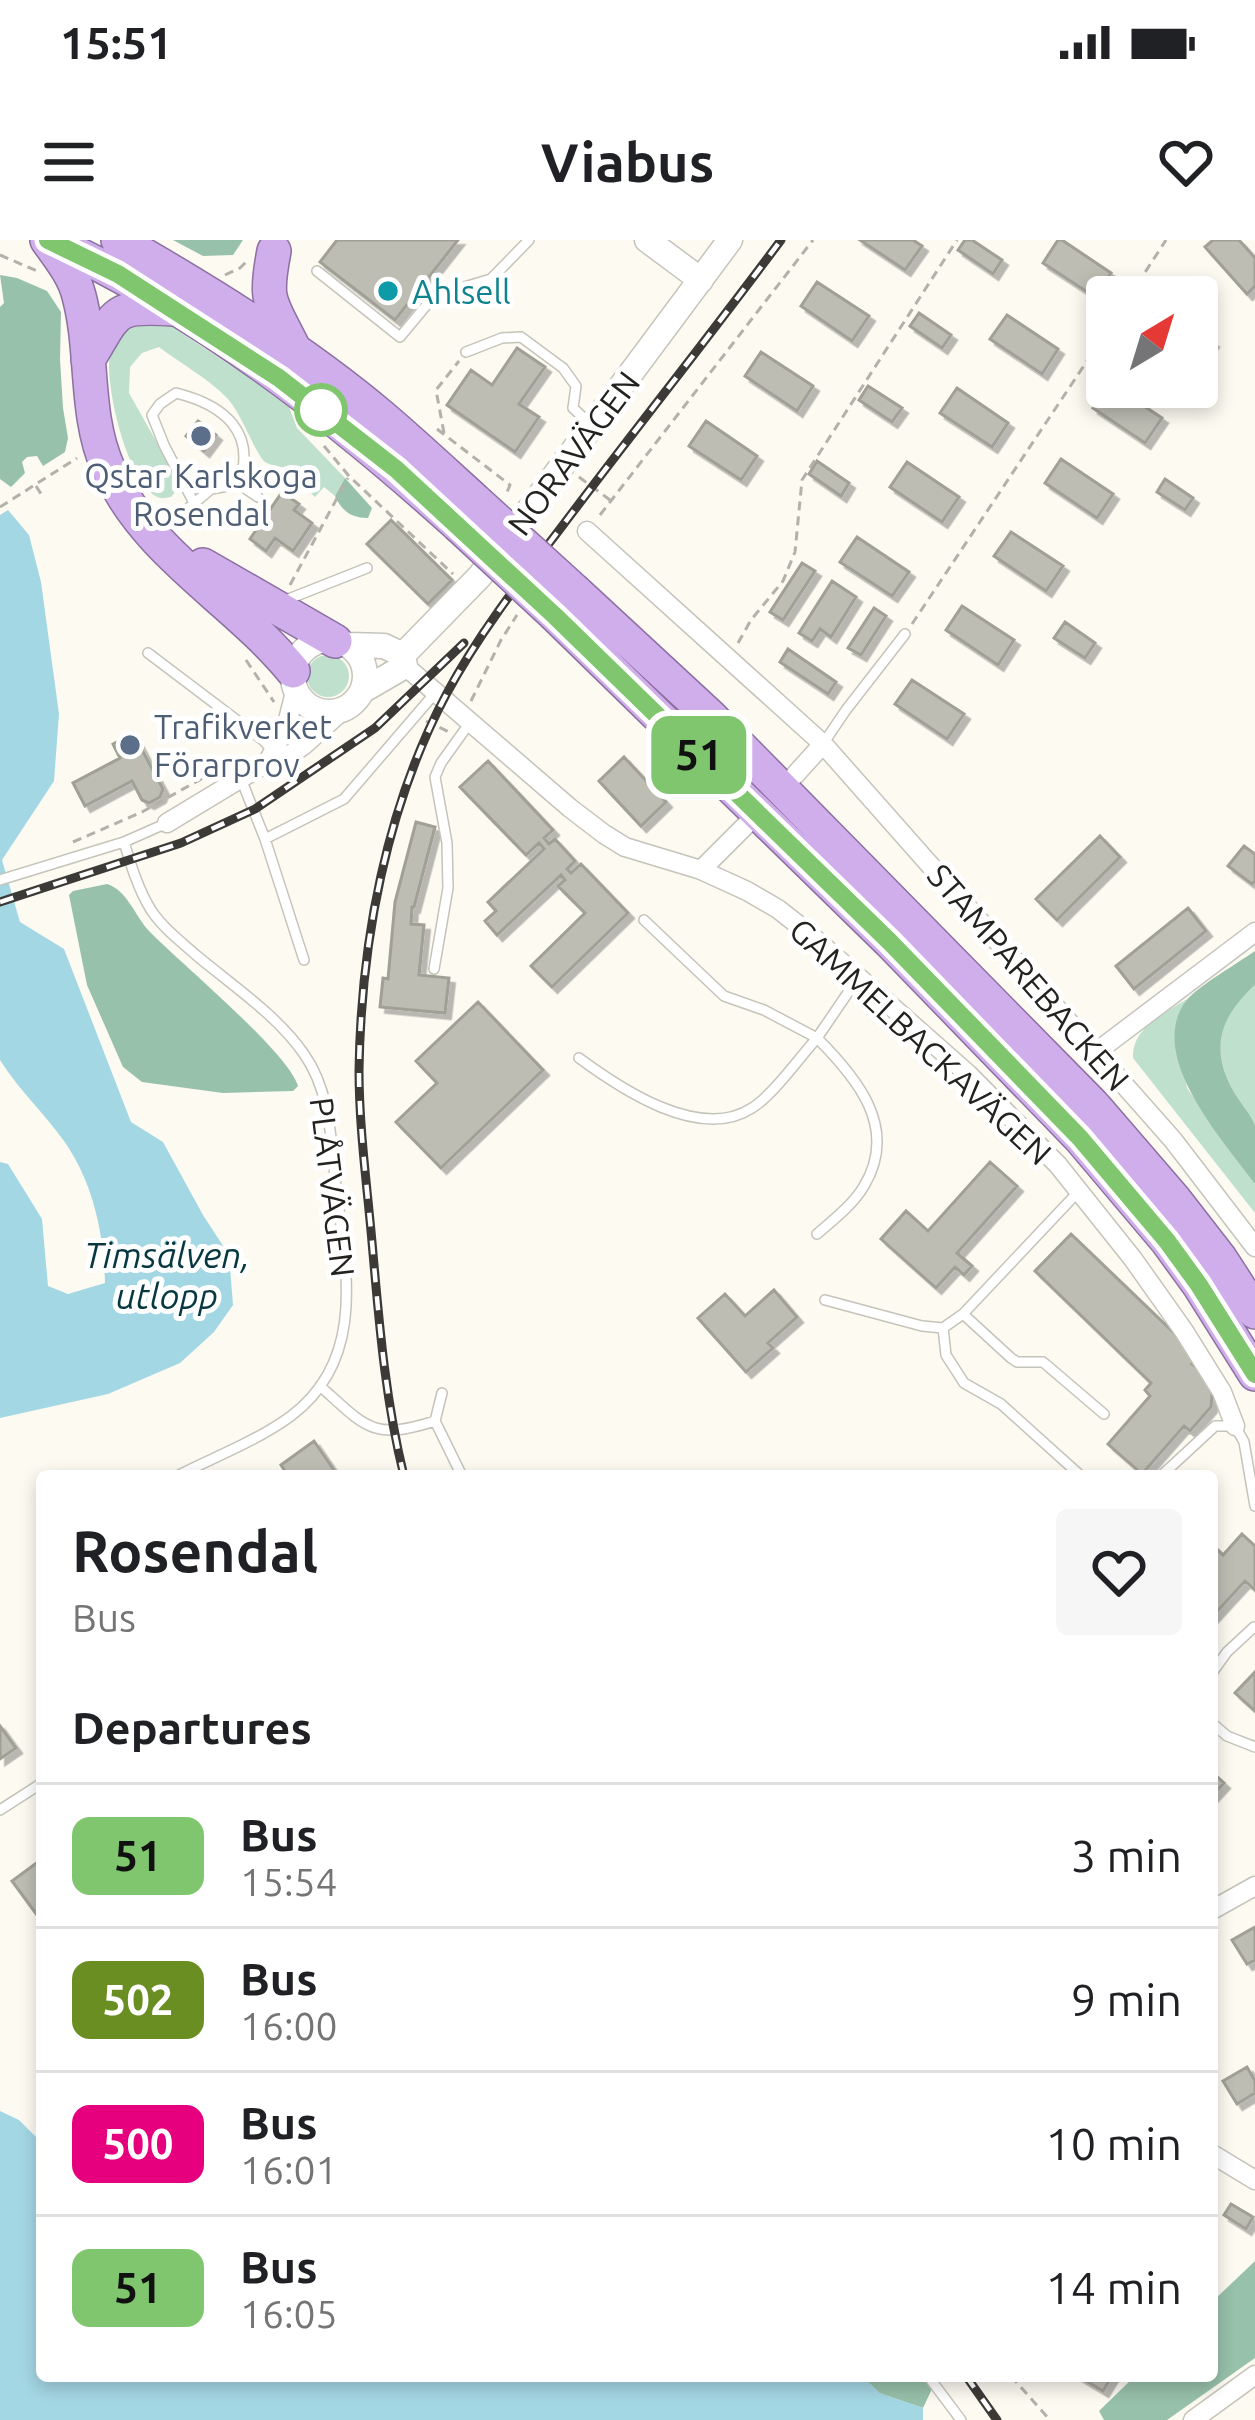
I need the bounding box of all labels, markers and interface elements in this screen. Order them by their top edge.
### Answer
text: 15:51 [60,17,173,68]
icon: menu [36,129,102,195]
icon: heart [1153,129,1219,195]
text: Viabus [541,132,714,192]
place label: Ahlsell [412,273,511,310]
north arrow [1086,276,1218,408]
map controls [1086,276,1218,408]
marker: Ahlsell [375,278,401,304]
street label: NORAVÄGEN [500,364,646,542]
unlabelled marker [296,385,346,435]
marker: Qstar Karlskoga Rosendal [188,423,214,449]
place label: Qstar Karlskoga Rosendal [84,457,318,532]
place label: Trafikverket Förarprov [154,708,332,783]
line badge: 51 [645,716,753,794]
text: 51 [675,731,723,778]
marker: Trafikverket Förarprov [117,732,143,758]
street label: STAMPAREBACKEN [921,856,1137,1098]
street label: GAMMELBACKAVÄGEN [783,910,1059,1172]
street label: PLÅTVÄGEN [304,1095,362,1279]
water label: Timsälven, utlopp [84,1234,250,1316]
button: heart [1056,1509,1182,1635]
text: Rosendal [72,1519,318,1583]
text: Bus [72,1596,136,1639]
text: Departures [72,1702,312,1753]
text: Bus [240,1809,317,1860]
text: 3 min [1071,1830,1182,1881]
text: 51 [114,1832,162,1879]
text: 15:54 [240,1860,338,1903]
text: Bus [240,1953,317,2004]
text: 9 min [1071,1974,1182,2025]
text: 502 [102,1976,174,2023]
text: 16:00 [240,2004,338,2047]
text: Bus [240,2097,317,2148]
text: 10 min [1045,2118,1182,2169]
text: 500 [102,2120,174,2167]
text: 16:01 [240,2148,338,2191]
text: Bus [240,2241,317,2292]
text: 14 min [1045,2262,1182,2313]
text: 51 [114,2264,162,2311]
text: 16:05 [240,2292,338,2335]

